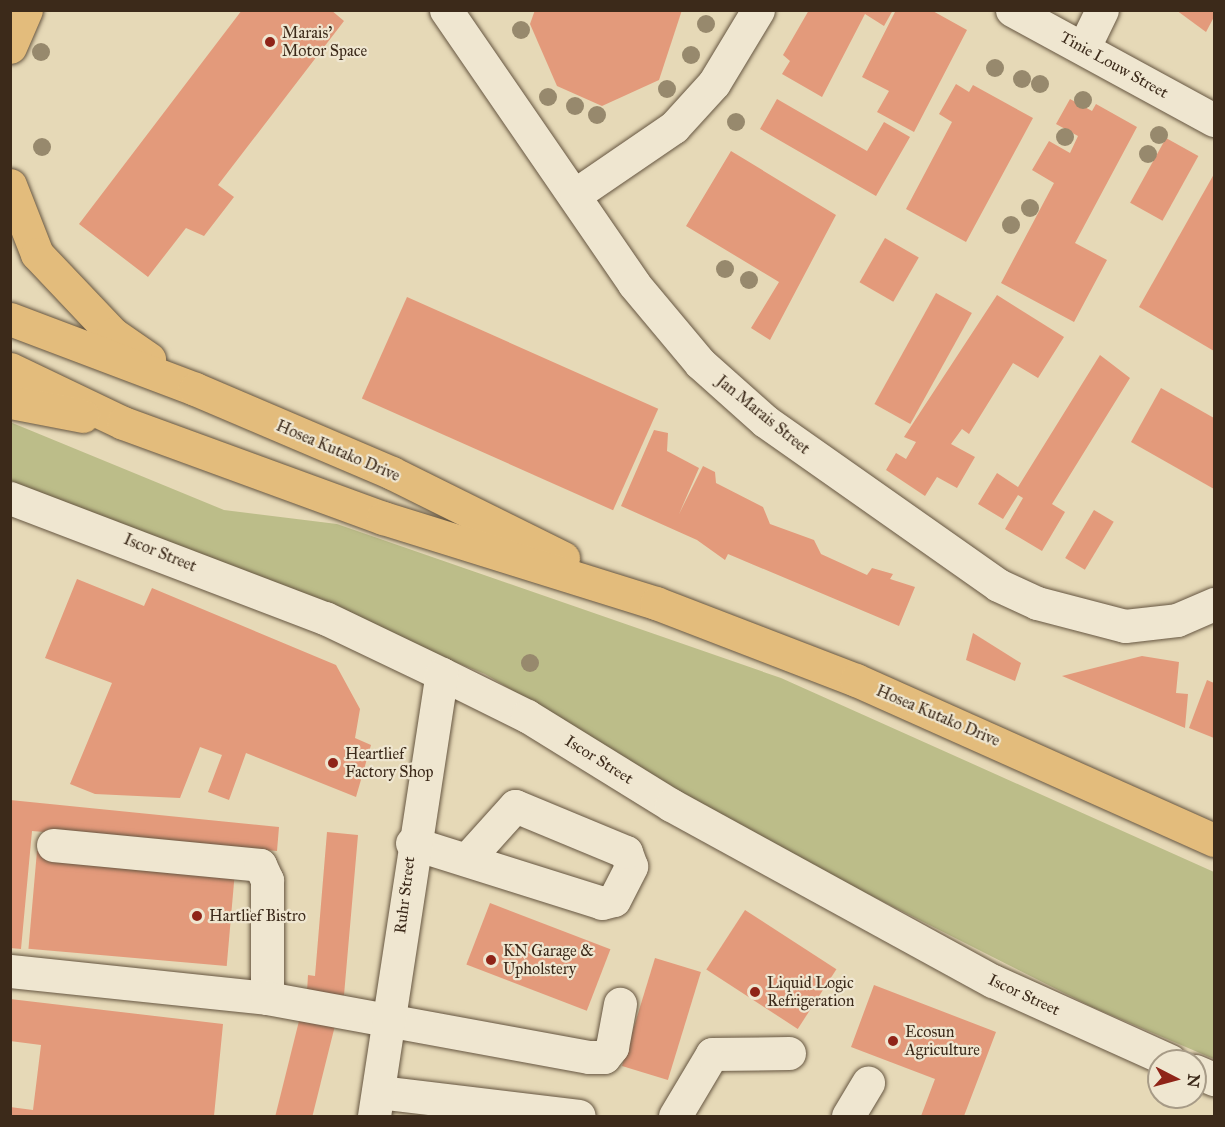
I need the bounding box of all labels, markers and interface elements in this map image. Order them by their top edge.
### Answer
place label: Marais' Motor Space [282,23,367,61]
street label: Tinie Louw Street [1057,27,1171,103]
marker: Marais' Motor Space [263,35,277,49]
street label: Jan Marais Street [713,372,813,458]
street label: Hosea Kutako Drive [273,416,403,486]
street label: Iscor Street [121,530,199,576]
street label: Hosea Kutako Drive [873,681,1003,751]
street label: Iscor Street [561,732,637,788]
place label: Heartlief Factory Shop [345,744,434,782]
marker: Heartlief Factory Shop [326,756,340,770]
street label: Ruhr Street [391,855,419,935]
place label: Hartlief Bistro [209,906,306,926]
marker: Hartlief Bistro [190,909,204,923]
place label: KN Garage & Upholstery [503,941,594,979]
marker: KN Garage & Upholstery [484,953,498,967]
street label: Iscor Street [985,970,1063,1020]
place label: Liquid Logic Refrigeration [767,973,854,1011]
marker: Liquid Logic Refrigeration [748,985,762,999]
place label: Ecosun Agriculture [905,1022,980,1060]
marker: Ecosun Agriculture [886,1034,900,1048]
north arrow [1147,1049,1207,1109]
text: N [1183,1073,1204,1088]

